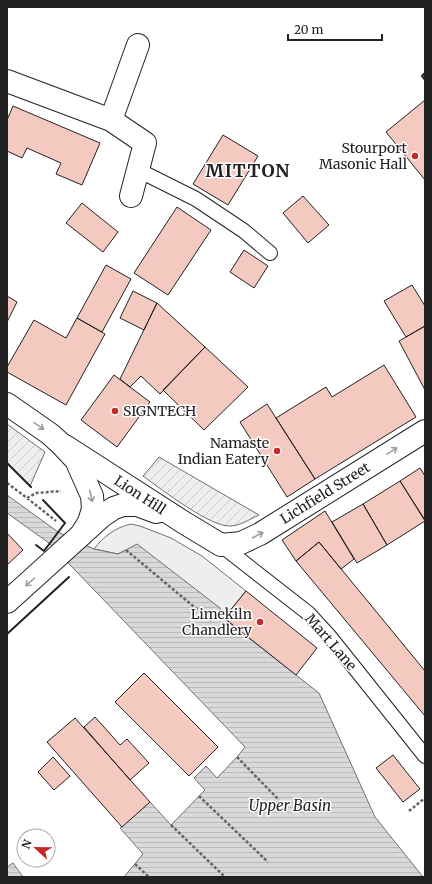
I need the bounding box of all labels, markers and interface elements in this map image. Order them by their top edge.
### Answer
scale bar [288,16,382,42]
text: 20 m [294,22,323,37]
place label: Stourport Masonic Hall [319,139,408,173]
marker: Stourport Masonic Hall [410,151,420,161]
district label: MITTON [205,159,291,182]
place label: SIGNTECH [123,402,196,420]
marker: SIGNTECH [110,406,120,416]
one-way arrow [33,422,44,430]
place label: Namaste Indian Eatery [178,434,270,468]
marker: Namaste Indian Eatery [272,446,282,456]
one-way arrow [386,447,397,455]
street label: Lichfield Street [277,458,374,528]
street label: Lion Hill [111,472,170,519]
one-way arrow [87,489,95,502]
one-way arrow [251,530,263,538]
one-way arrow [25,577,35,586]
place label: Limekiln Chandlery [182,605,253,639]
street label: Mart Lane [301,610,361,674]
marker: Limekiln Chandlery [255,617,265,627]
water label: Upper Basin [249,796,331,815]
north arrow [16,828,56,868]
text: N [19,837,35,851]

